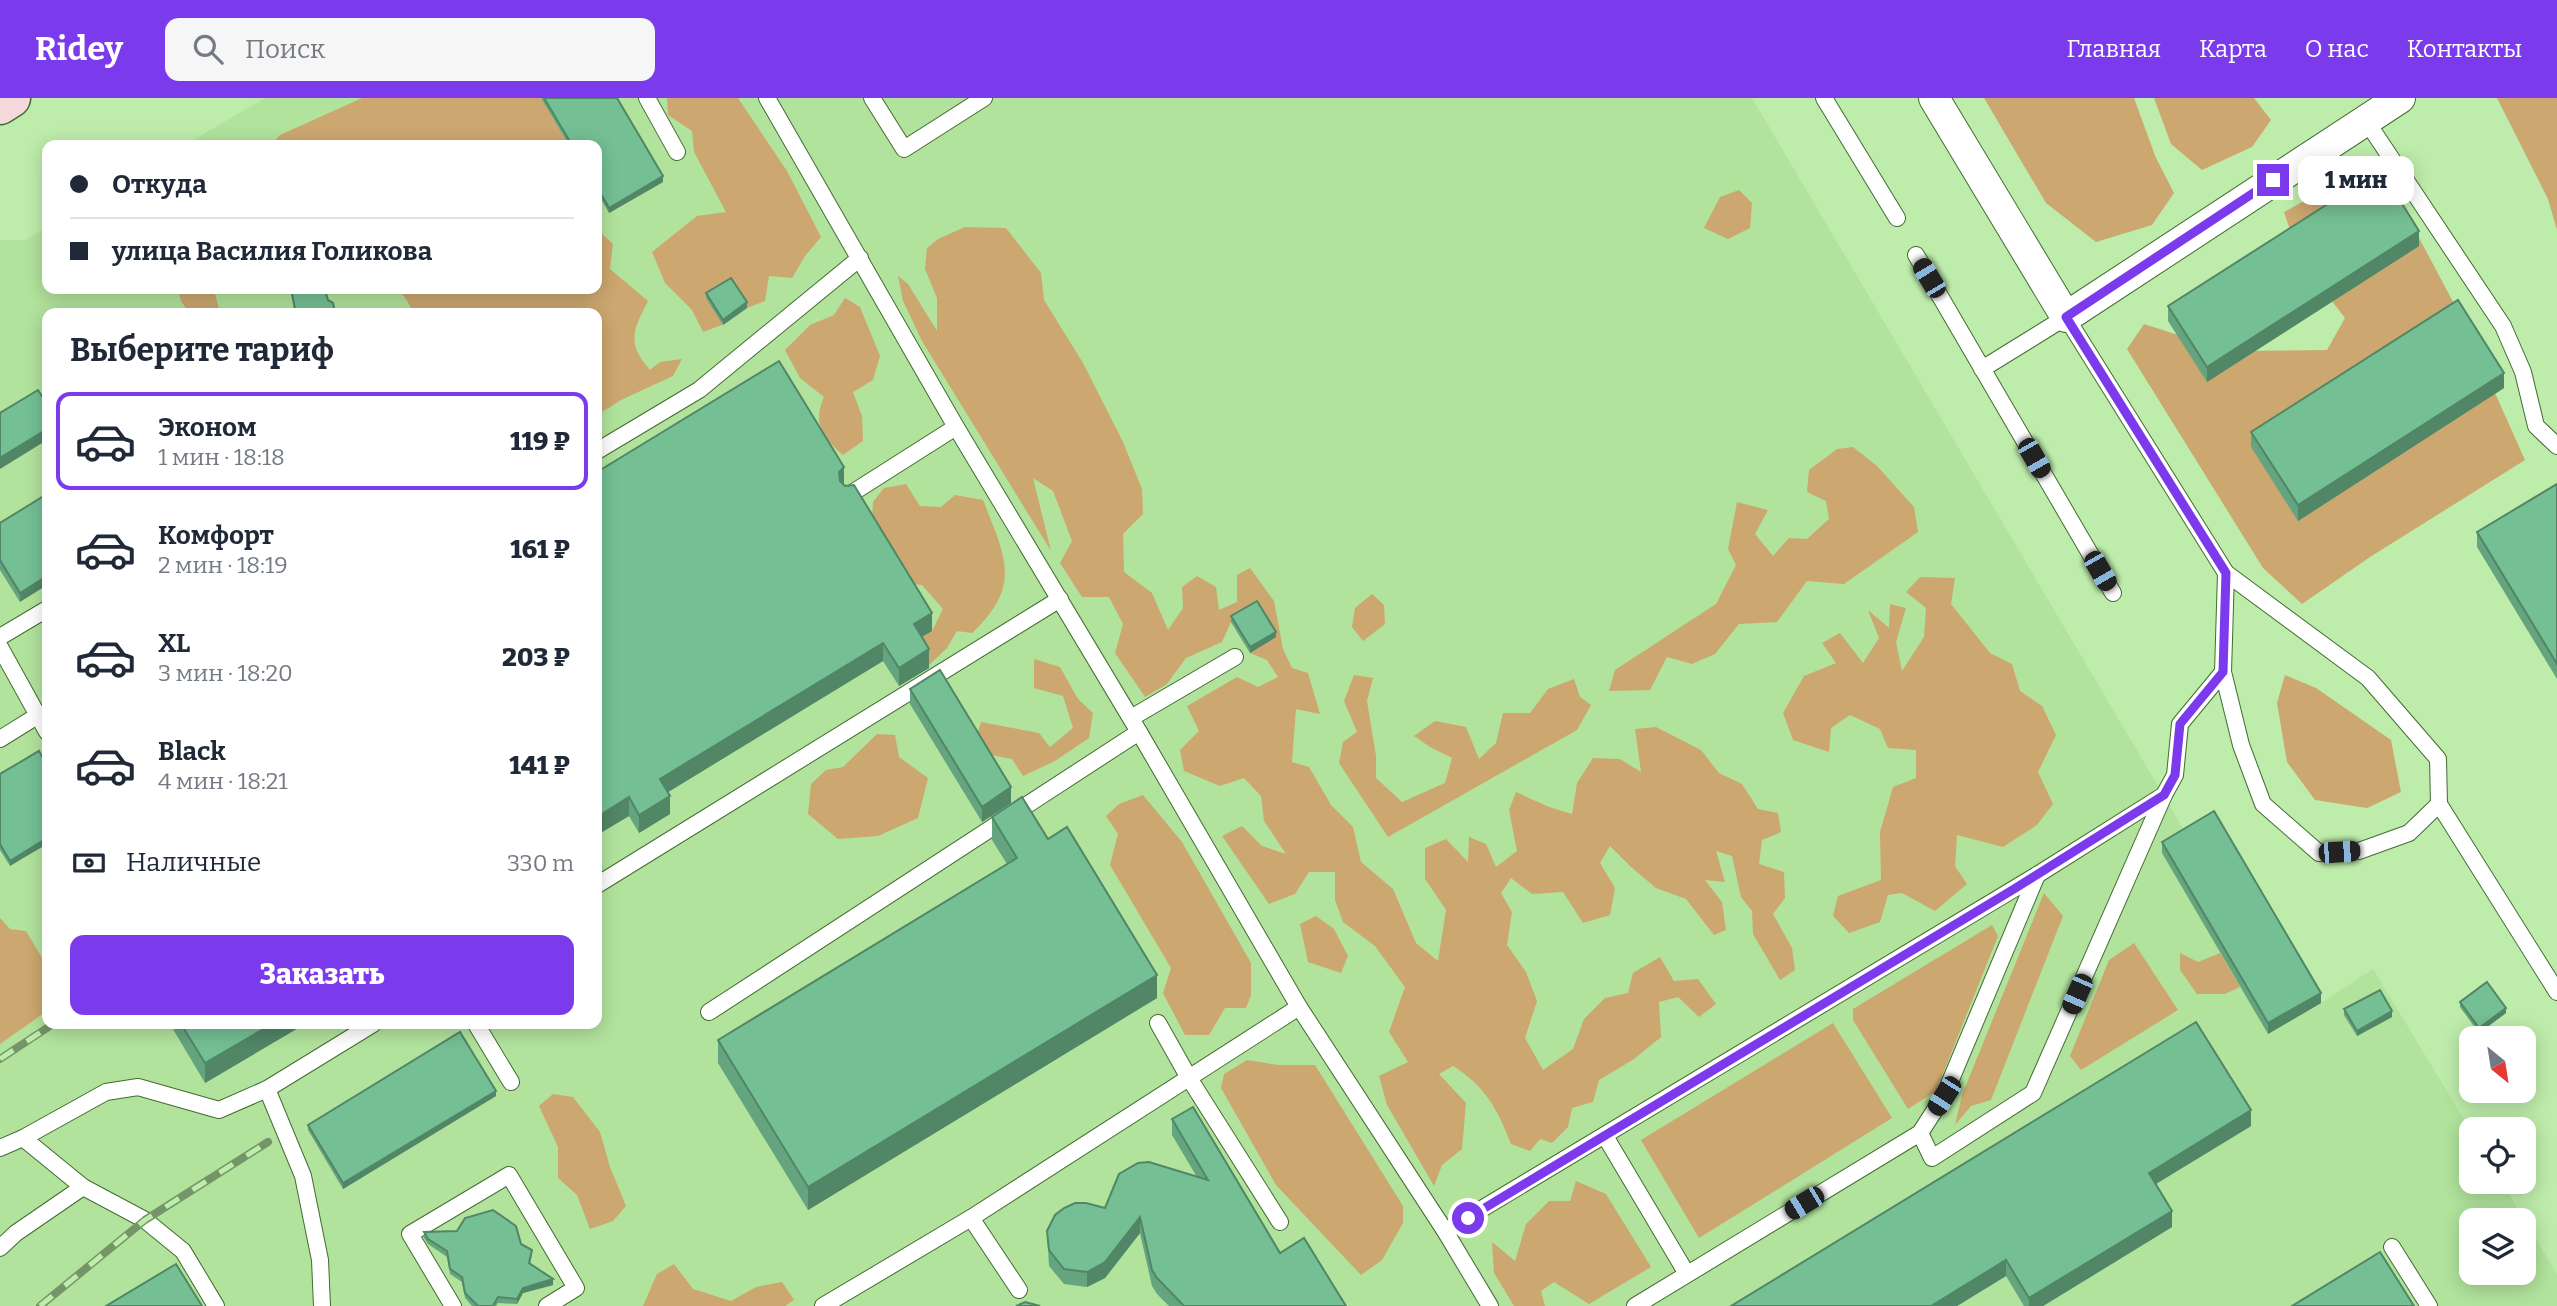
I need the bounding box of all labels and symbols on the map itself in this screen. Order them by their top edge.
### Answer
callout: 1 мин [2298,155,2413,204]
route end [2257,164,2289,196]
car [1910,255,1949,301]
car [2015,435,2054,481]
car [2081,548,2120,594]
car [2318,840,2361,864]
car [2059,971,2096,1017]
north arrow [2459,1026,2536,1102]
car [1924,1073,1965,1119]
car [1781,1183,1828,1223]
route start [1452,1202,1484,1234]

